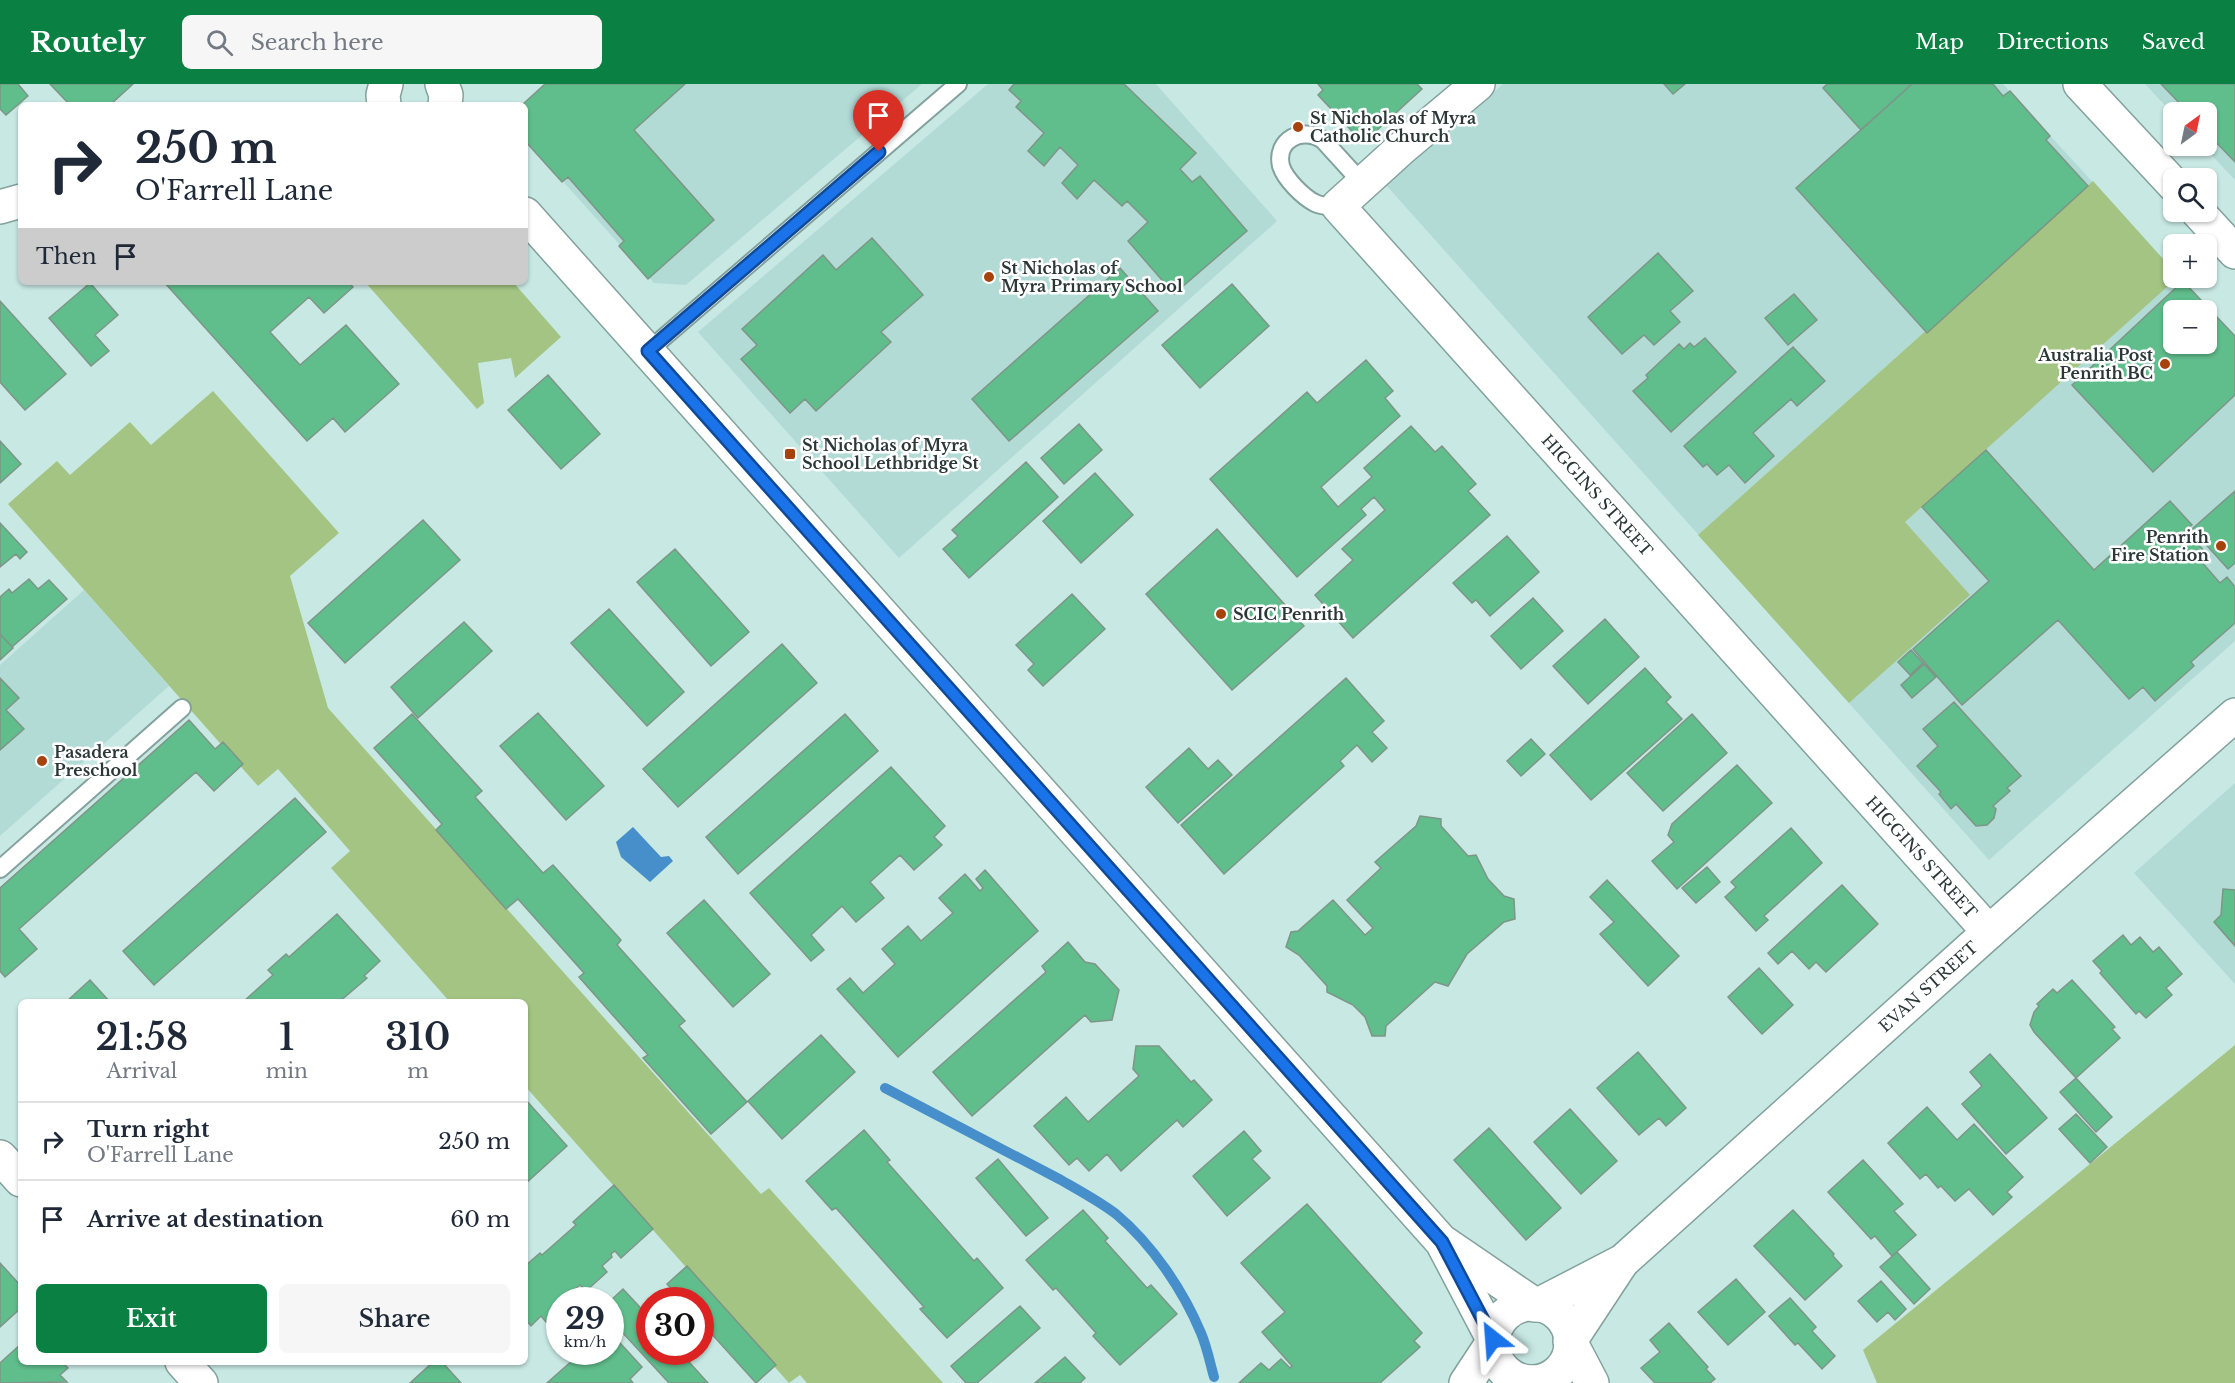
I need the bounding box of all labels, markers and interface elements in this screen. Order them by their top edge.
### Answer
search box [182,15,602,69]
text: Routely [30,25,146,60]
icon: search [203,26,236,59]
text: Search here [251,29,384,56]
text: Map [1915,29,1964,55]
text: Directions [1997,29,2109,55]
text: Saved [2142,29,2205,55]
pin [853,90,904,152]
icon: arrive [862,99,895,132]
north arrow [2163,102,2217,156]
map controls [2163,102,2217,354]
place label: St Nicholas of Myra Catholic Church [1310,108,1476,146]
marker: St Nicholas of Myra Catholic Church [1291,120,1305,134]
text: 250 m [135,122,277,174]
icon: right [36,126,114,204]
button: search [2163,168,2217,222]
text: O'Farrell Lane [135,174,333,207]
button: + [2163,234,2217,288]
icon: arrive [109,240,142,273]
text: Then [36,243,97,270]
place label: St Nicholas of Myra Primary School [1001,258,1183,296]
marker: St Nicholas of Myra Primary School [982,270,996,284]
button: − [2163,300,2217,354]
place label: Australia Post Penrith BC [2037,345,2154,383]
marker: Australia Post Penrith BC [2158,357,2172,371]
street label: HIGGINS STREET [1537,430,1657,560]
place label: St Nicholas of Myra School Lethbridge St [802,435,980,473]
marker: St Nicholas of Myra School Lethbridge St [783,447,797,461]
place label: Penrith Fire Station [2111,527,2210,565]
marker: Penrith Fire Station [2214,539,2228,553]
place label: SCIC Penrith [1233,604,1345,624]
marker: SCIC Penrith [1214,607,1228,621]
place label: Pasadera Preschool [54,742,138,780]
marker: Pasadera Preschool [35,754,49,768]
street label: HIGGINS STREET [1862,792,1982,922]
street label: EVAN STREET [1875,937,1982,1036]
text: 21:58 [96,1015,188,1060]
text: 1 [279,1015,295,1060]
text: 310 [385,1015,450,1060]
text: Arrival [106,1059,177,1083]
text: min [266,1059,308,1083]
text: m [407,1059,429,1083]
text: Turn right [87,1116,209,1143]
icon: right [36,1125,69,1158]
text: 250 m [438,1128,510,1155]
text: O'Farrell Lane [87,1143,234,1167]
icon: arrive [36,1203,69,1236]
text: Arrive at destination [87,1206,324,1233]
text: 60 m [450,1206,510,1233]
button: Exit [36,1284,267,1353]
button: Share [279,1284,510,1353]
speed limit sign: 30 [636,1287,714,1365]
text: 29 [565,1300,605,1337]
position arrow [1461,1307,1525,1371]
text: km/h [564,1332,606,1351]

